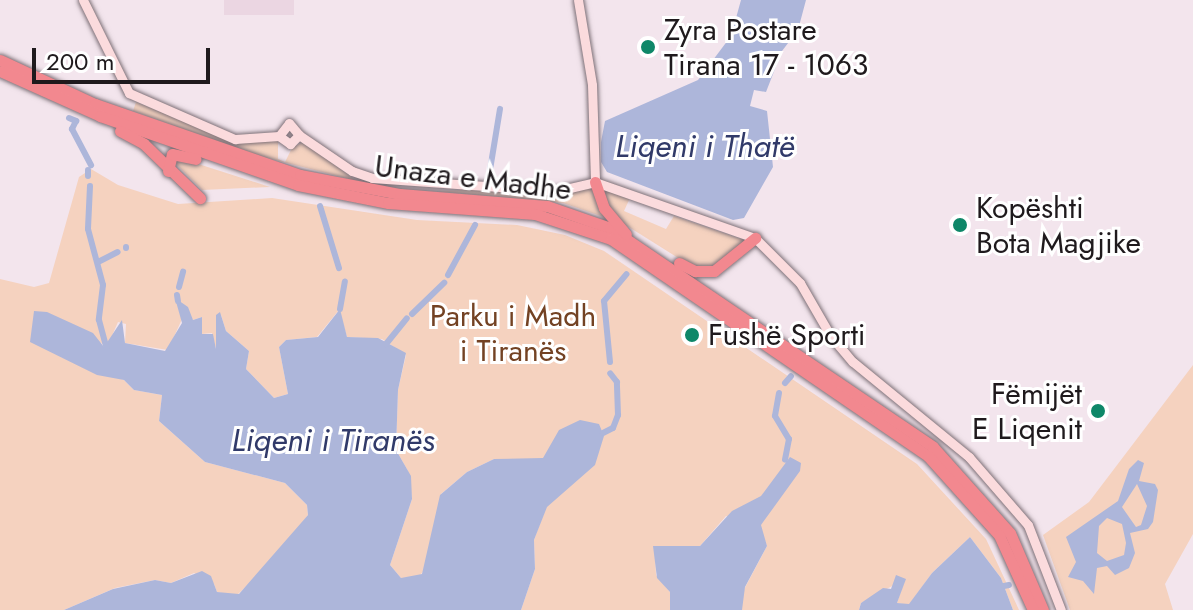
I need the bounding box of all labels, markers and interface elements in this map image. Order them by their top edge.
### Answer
place label: Zyra Postare Tirana 17 - 1063 [664,12,868,82]
scale bar [36,32,214,82]
marker: Zyra Postare Tirana 17 - 1063 [639,38,657,56]
text: 200 m [46,44,114,79]
water label: Liqeni i Thatë [615,127,795,165]
street label: Unaza e Madhe [373,148,573,208]
place label: Kopështi Bota Magjike [976,190,1141,260]
marker: Kopështi Bota Magjike [951,216,969,234]
park label: Parku i Madh i Tiranës [430,298,596,368]
place label: Fushë Sporti [708,317,866,353]
marker: Fushë Sporti [683,326,701,344]
place label: Fëmijët E Liqenit [972,376,1082,446]
marker: Fëmijët E Liqenit [1089,402,1107,420]
water label: Liqeni i Tiranës [231,421,435,459]

